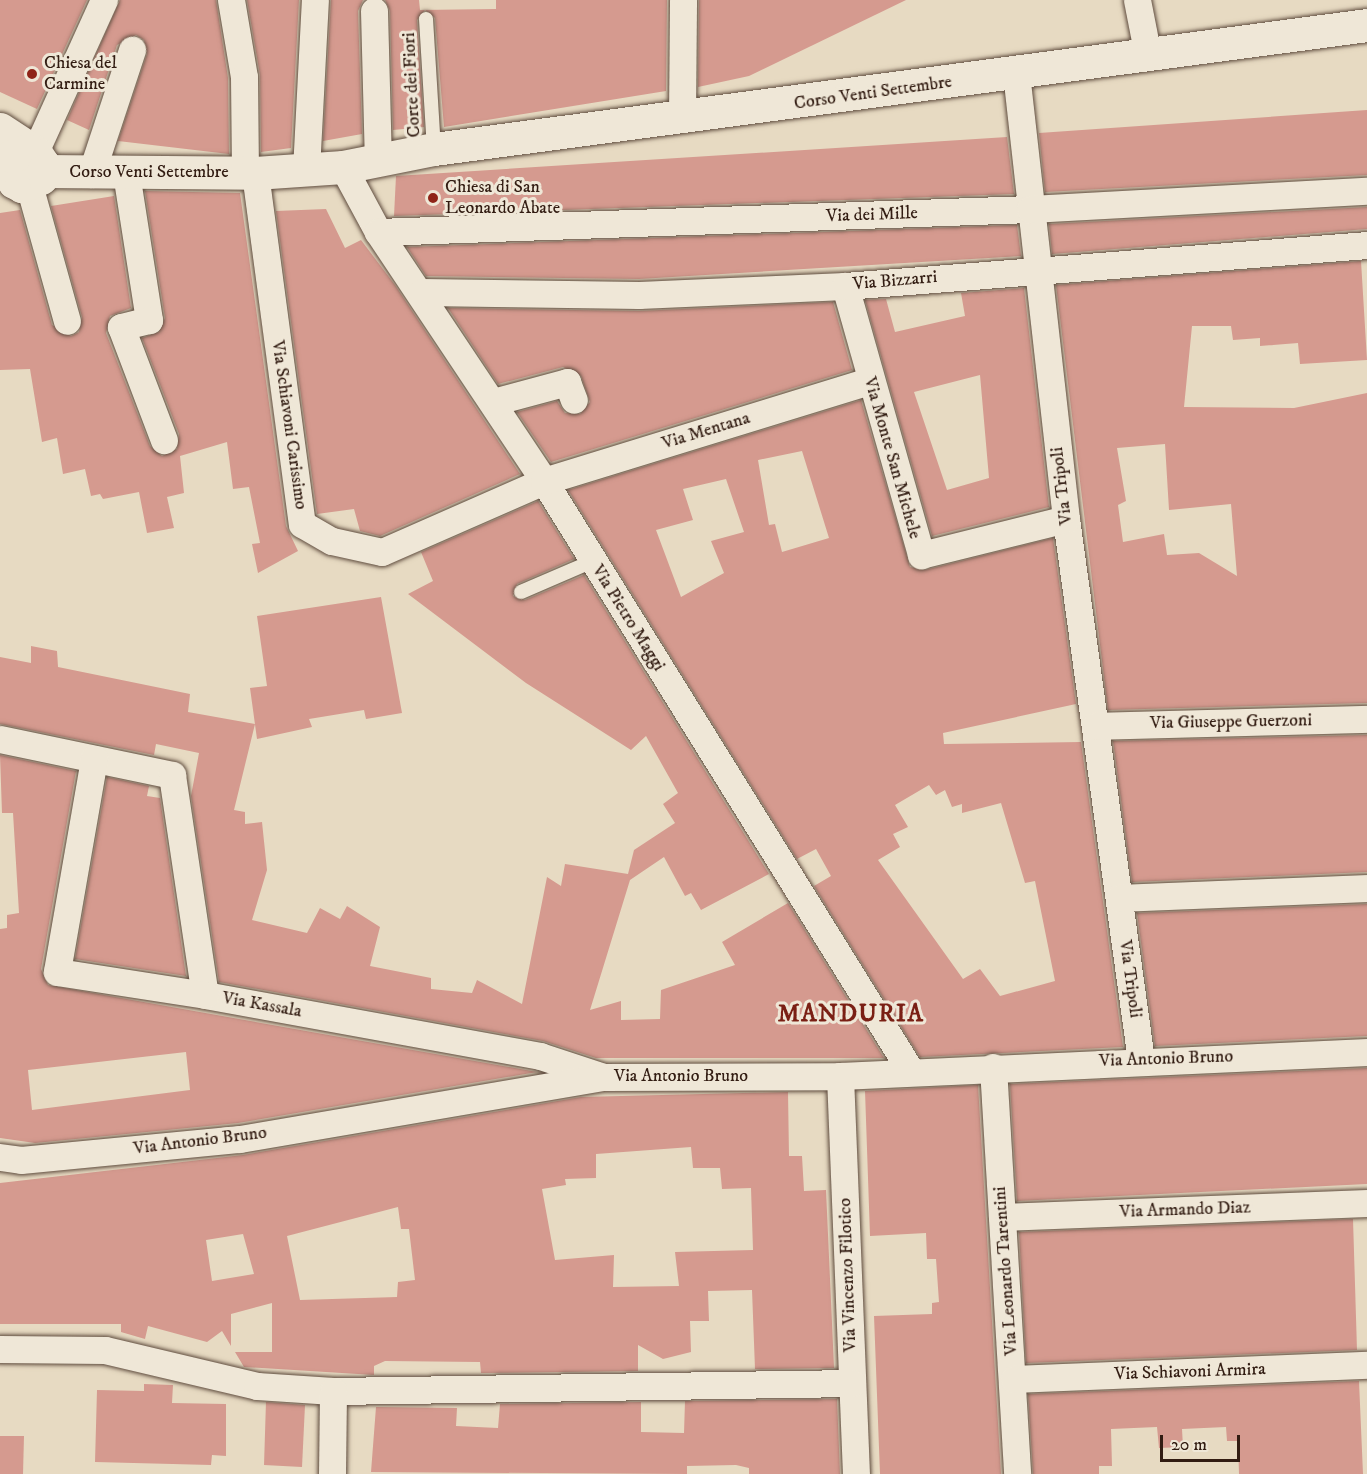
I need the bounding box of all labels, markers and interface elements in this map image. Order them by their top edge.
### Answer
street label: Corte dei Fiori [398,32,426,138]
place label: Chiesa del Carmine [44,53,117,96]
marker: Chiesa del Carmine [25,67,39,81]
street label: Corso Venti Settembre [793,71,953,115]
street label: Corso Venti Settembre [69,161,229,183]
place label: Chiesa di San Leonardo Abate [445,177,560,219]
marker: Chiesa di San Leonardo Abate [426,191,440,205]
street label: Via dei Mille [826,203,918,227]
street label: Via Bizzarri [852,267,938,295]
street label: Via Schiavoni Carissimo [266,339,312,511]
street label: Via Monte San Michele [859,374,925,542]
street label: Via Mentana [659,407,753,455]
street label: Via Tripoli [1047,446,1077,526]
street label: Via Pietro Maggi [587,561,669,675]
street label: Via Giuseppe Guerzoni [1150,710,1312,734]
street label: Via Tripoli [1114,939,1146,1019]
street label: Via Kassala [221,987,303,1023]
district label: MANDURIA [778,1001,924,1029]
street label: Via Antonio Bruno [1099,1046,1233,1072]
street label: Via Antonio Bruno [614,1065,748,1087]
street label: Via Antonio Bruno [132,1122,268,1160]
street label: Via Leonardo Tarentini [989,1186,1023,1356]
street label: Via Vincenzo Filotico [835,1197,861,1353]
street label: Via Armando Diaz [1119,1197,1251,1223]
street label: Via Schiavoni Armira [1114,1359,1266,1385]
scale bar [1163,1423,1242,1461]
text: 20 m [1171,1434,1207,1456]

